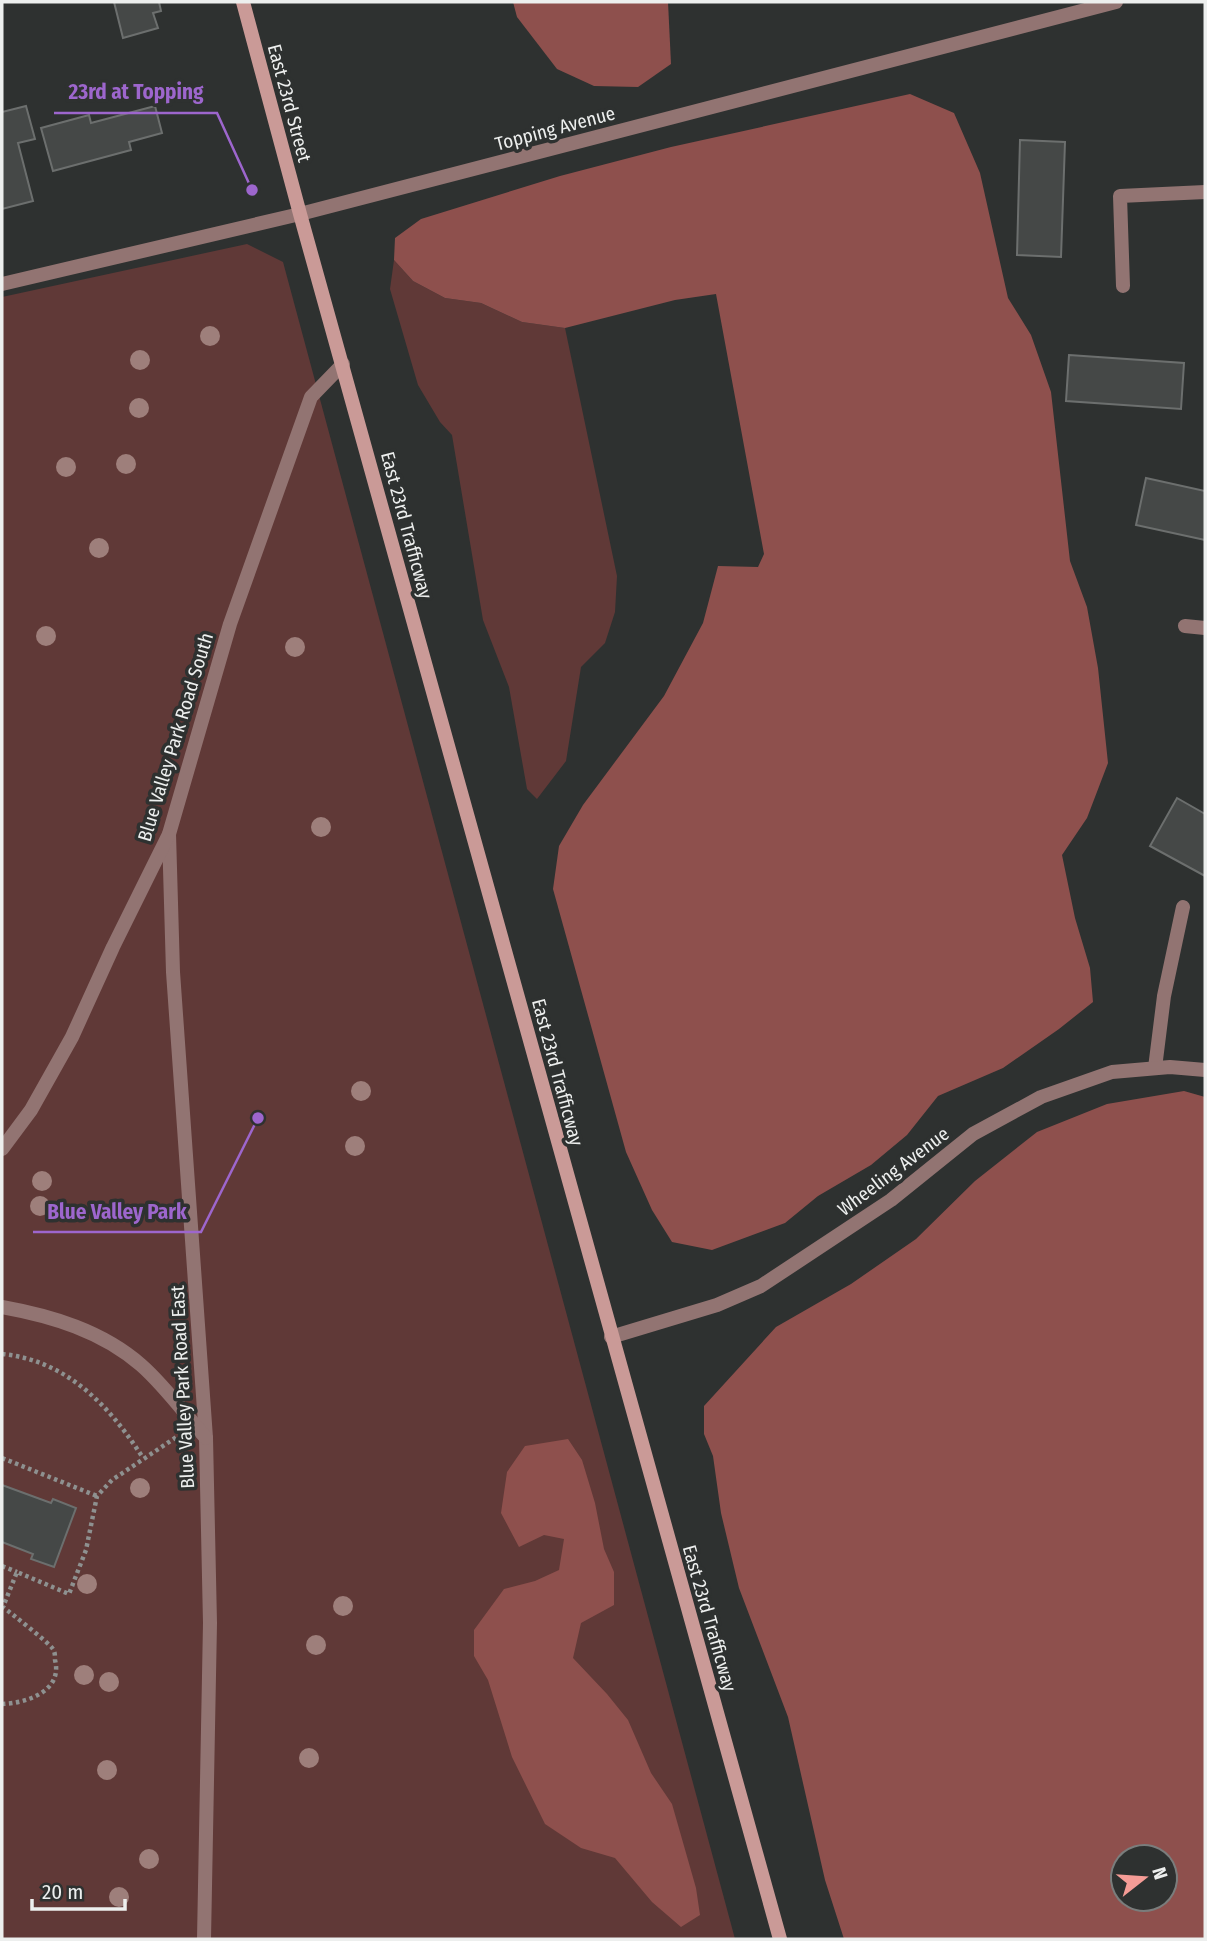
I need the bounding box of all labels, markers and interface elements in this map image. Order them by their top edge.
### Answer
street label: East 23rd Street [263,42,316,165]
callout: 23rd at Topping [54,71,217,113]
text: 23rd at Topping [68,79,204,105]
street label: Topping Avenue [493,101,618,156]
street label: East 23rd Trafficway [376,449,437,602]
street label: Blue Valley Park Road South [133,630,218,844]
street label: East 23rd Trafficway [527,996,588,1149]
street label: Wheeling Avenue [833,1122,953,1221]
callout: Blue Valley Park [33,1190,201,1232]
text: Blue Valley Park [47,1199,187,1225]
street label: Blue Valley Park Road East [166,1284,199,1489]
street label: East 23rd Trafficway [678,1542,742,1695]
north arrow [1109,1843,1179,1913]
text: N [1147,1864,1172,1882]
scale bar [32,1868,124,1912]
text: 20 m [42,1879,83,1905]

